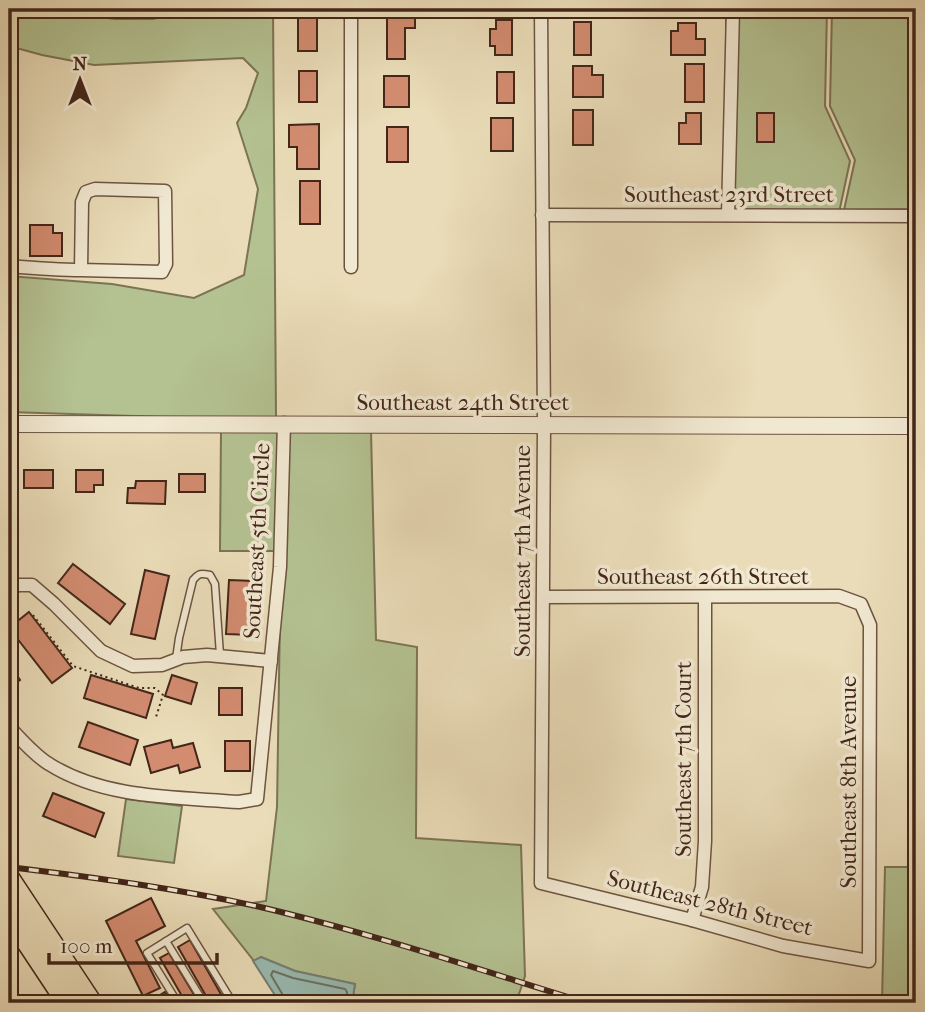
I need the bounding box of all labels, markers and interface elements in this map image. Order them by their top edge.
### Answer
north arrow [46,46,116,116]
text: N [73,53,88,75]
street label: Southeast 23rd Street [624,181,834,208]
street label: Southeast 24th Street [356,389,570,416]
street label: Southeast 5th Circle [238,442,276,640]
street label: Southeast 7th Avenue [509,445,536,657]
street label: Southeast 26th Street [597,563,809,590]
street label: Southeast 7th Court [670,661,697,857]
street label: Southeast 8th Avenue [835,676,862,888]
street label: Southeast 28th Street [604,864,816,942]
scale bar [49,921,217,965]
text: 100 m [60,934,113,958]

